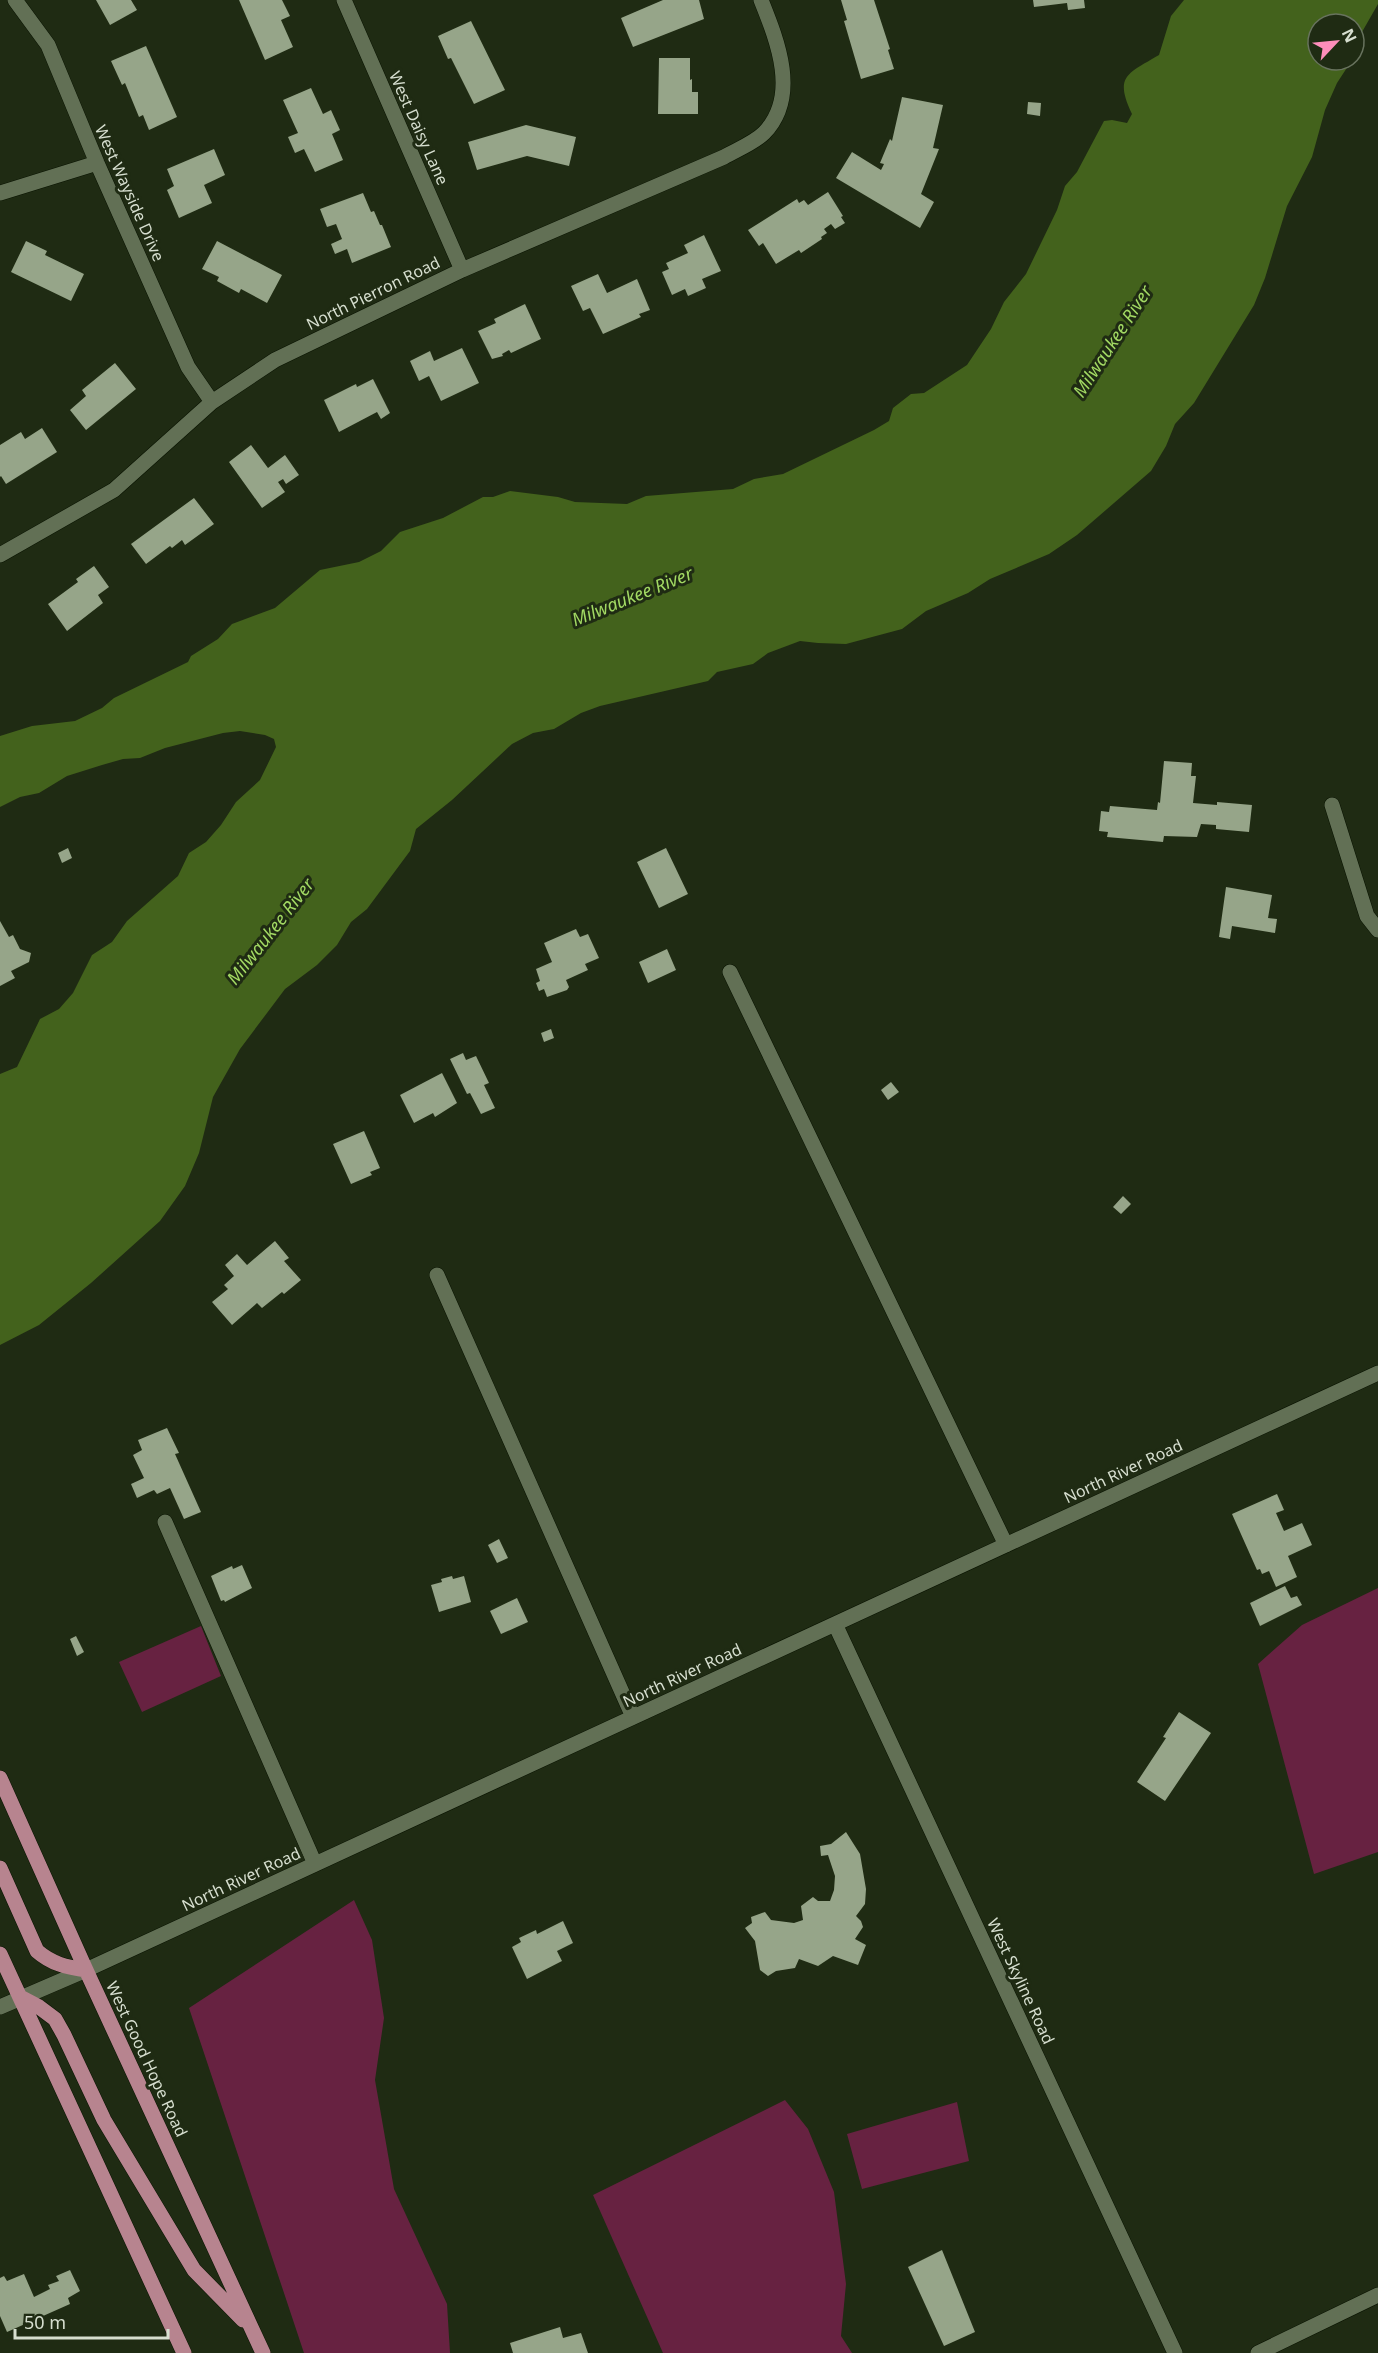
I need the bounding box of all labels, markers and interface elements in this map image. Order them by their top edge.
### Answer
north arrow [1306,12,1366,72]
text: N [1337,25,1362,46]
street label: West Daisy Lane [384,68,454,188]
street label: West Wayside Drive [90,121,170,265]
street label: North Pierron Road [302,251,444,335]
water label: Milwaukee River [1067,280,1158,402]
water label: Milwaukee River [568,560,697,631]
water label: Milwaukee River [221,872,320,989]
street label: North River Road [1060,1434,1186,1508]
street label: North River Road [619,1638,745,1712]
street label: North River Road [178,1842,304,1916]
street label: West Skyline Road [982,1915,1060,2047]
street label: West Good Hope Road [101,1978,193,2140]
scale bar [15,2302,168,2340]
text: 50 m [24,2310,66,2334]

